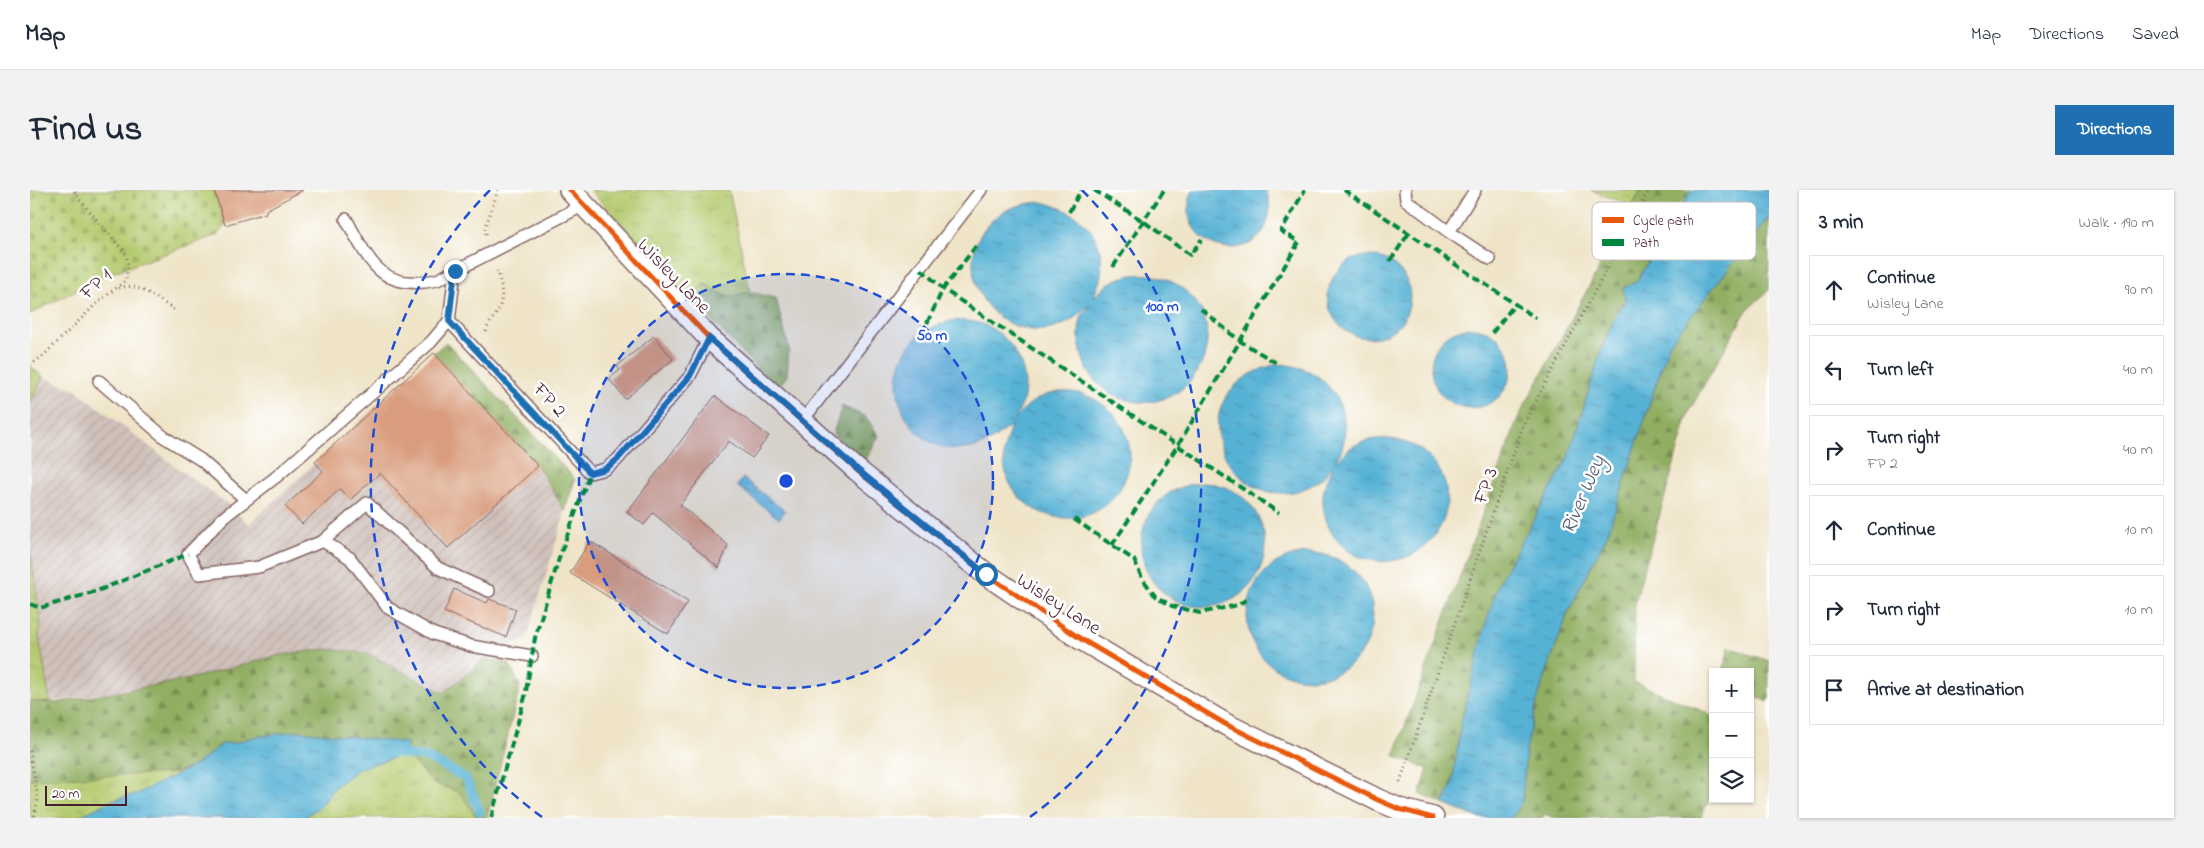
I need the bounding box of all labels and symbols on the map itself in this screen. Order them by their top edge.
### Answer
legend [1592,202,1756,260]
text: Cycle path [1633,211,1694,233]
street label: Wisley Lane [629,232,717,322]
text: Path [1633,233,1659,254]
route end [444,260,467,283]
street label: FP 1 [74,263,120,308]
text: 100 m [1145,296,1179,318]
text: 50 m [917,325,948,347]
street label: FP 2 [525,376,573,425]
water label: River Wey [1554,451,1614,539]
street label: FP 3 [1467,464,1507,509]
centre of rings [777,472,795,490]
route start [975,563,998,586]
street label: Wisley Lane [1010,567,1106,643]
scale bar [45,783,128,806]

